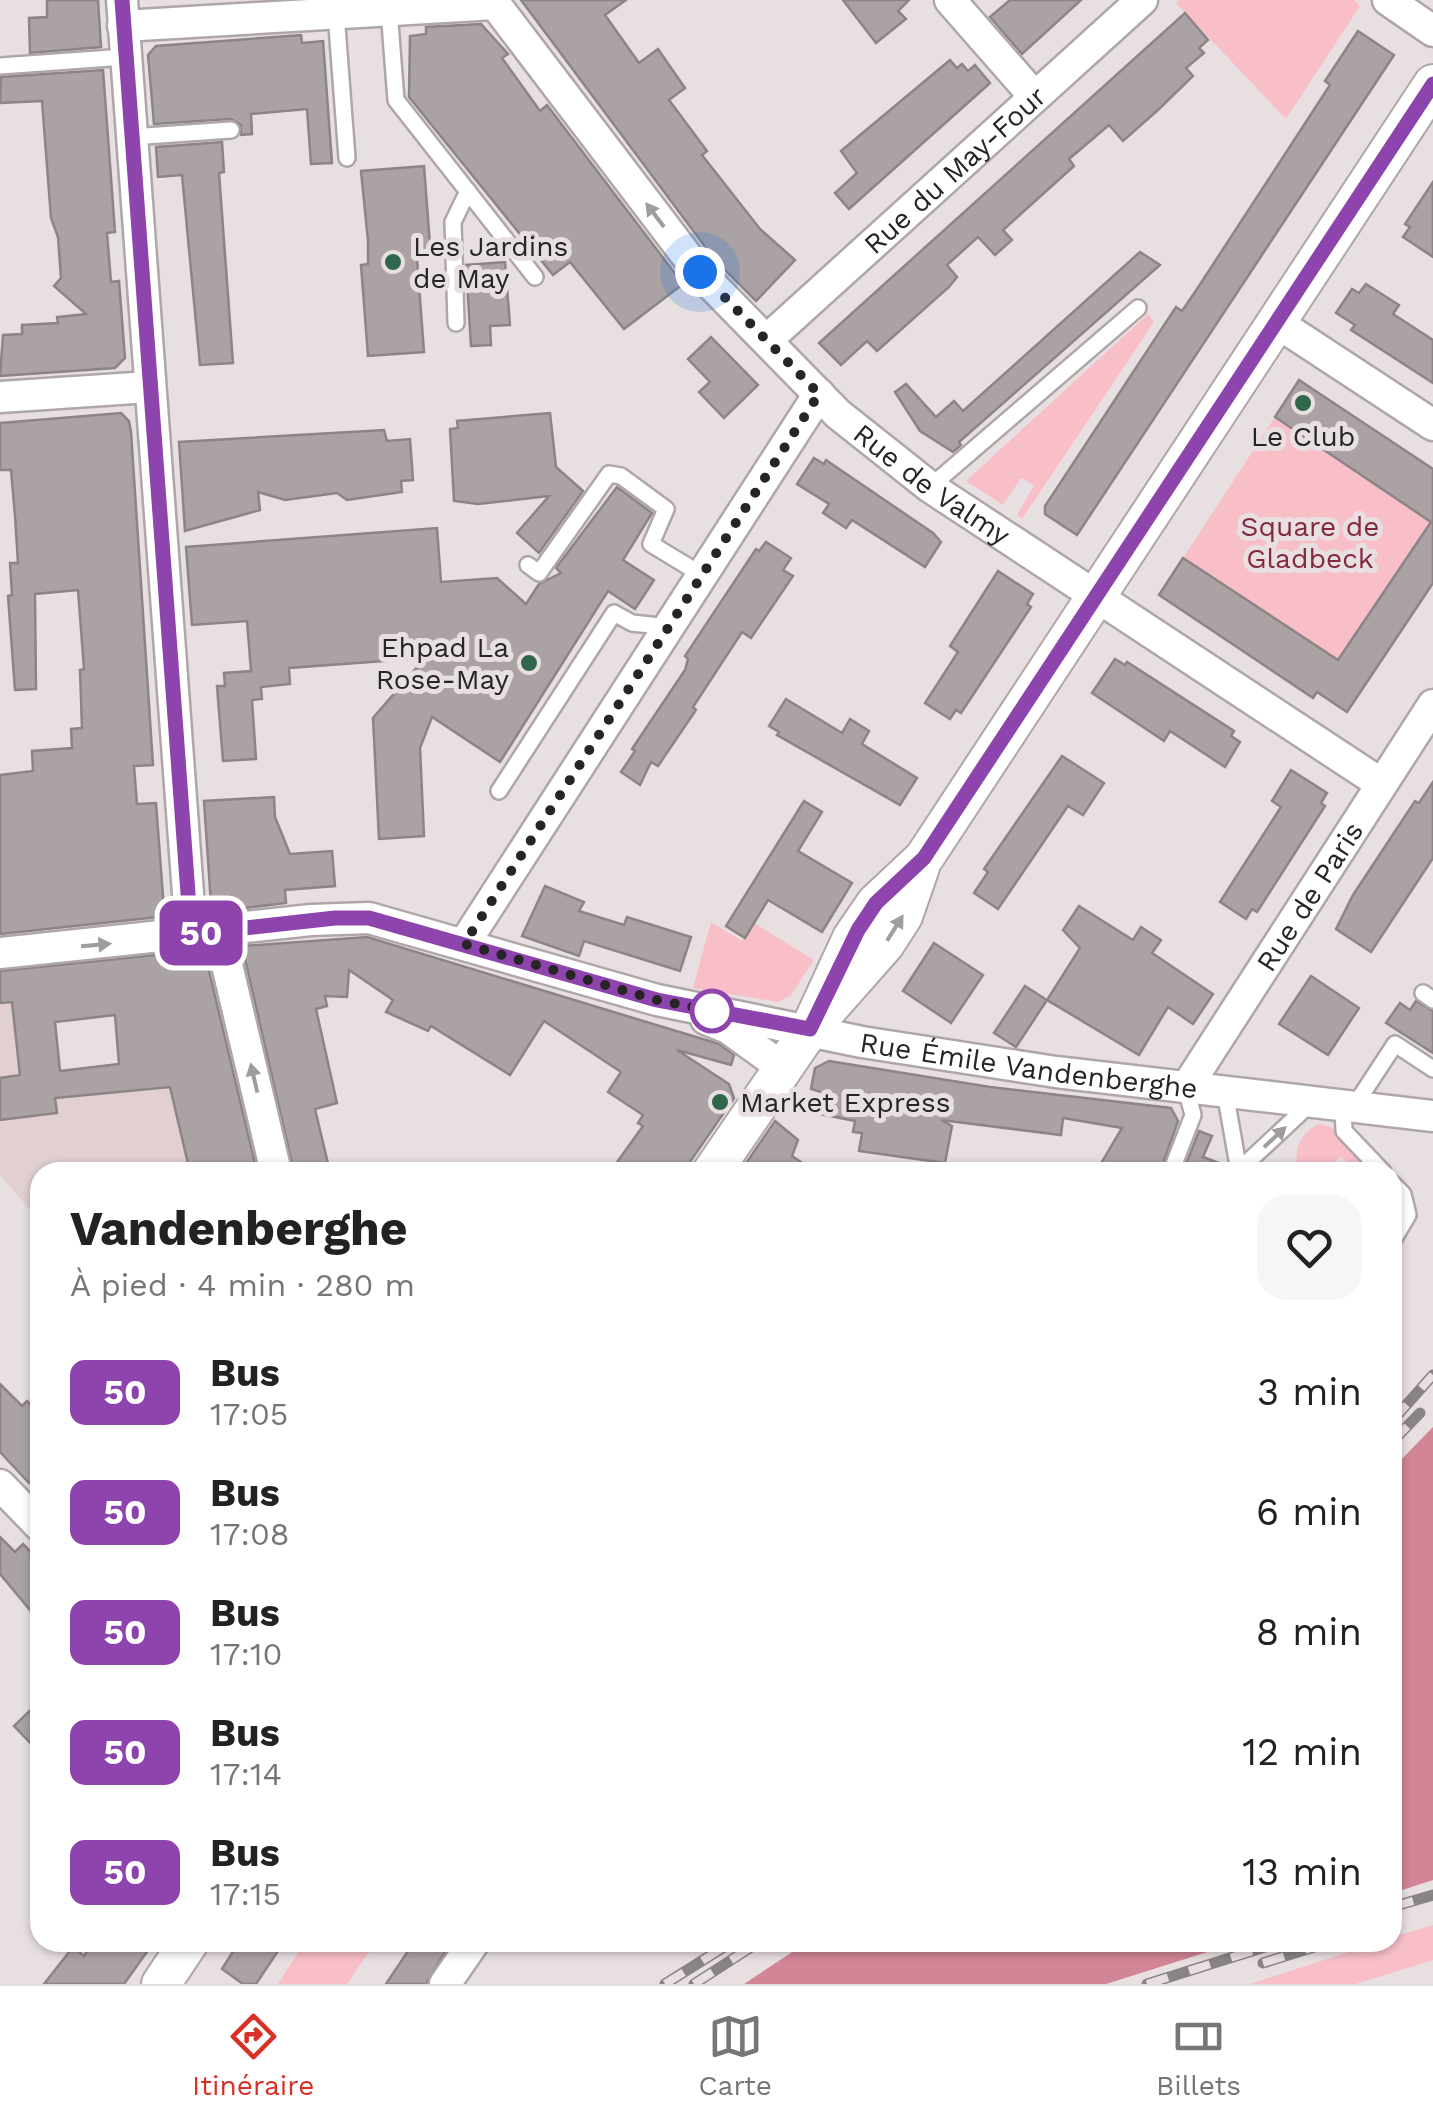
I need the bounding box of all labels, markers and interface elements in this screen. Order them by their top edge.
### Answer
street label: Rue du May-Four [857,79,1053,261]
one-way arrow [646,202,666,228]
place label: Les Jardins de May [413,230,568,295]
your location [675,247,725,297]
marker: Les Jardins de May [382,251,404,273]
marker: Le Club [1292,392,1314,414]
street label: Rue de Valmy [847,417,1017,552]
place label: Le Club [1251,420,1355,453]
park label: Square de Gladbeck [1240,510,1380,575]
place label: Ehpad La Rose-May [376,631,510,696]
marker: Ehpad La Rose-May [518,652,540,674]
street label: Rue de Paris [1250,816,1370,978]
line badge: 50 [156,900,246,966]
text: 50 [180,912,222,954]
one-way arrow [886,914,903,942]
one-way arrow [80,936,112,952]
unlabelled marker [691,990,733,1032]
street label: Rue Émile Vandenberghe [858,1026,1199,1105]
one-way arrow [246,1062,261,1093]
place label: Market Express [740,1086,950,1119]
marker: Market Express [709,1091,731,1113]
one-way arrow [1263,1126,1287,1149]
button: heart [1257,1195,1362,1300]
text: Vandenberghe [70,1200,408,1257]
text: À pied · 4 min · 280 m [70,1266,415,1304]
text: Bus [210,1351,280,1395]
text: 3 min [1257,1370,1362,1414]
text: 50 [104,1371,146,1413]
text: 17:05 [210,1395,288,1433]
text: Bus [210,1471,280,1515]
text: 6 min [1256,1490,1362,1534]
text: 50 [104,1491,146,1533]
text: 17:08 [210,1515,290,1553]
text: Bus [210,1591,280,1635]
text: 8 min [1256,1610,1362,1654]
text: 50 [104,1611,146,1653]
text: 17:10 [210,1635,282,1673]
text: Bus [210,1711,280,1755]
text: 12 min [1242,1730,1362,1774]
text: 50 [104,1731,146,1773]
text: 17:14 [210,1755,282,1793]
text: Bus [210,1831,280,1875]
text: 13 min [1242,1850,1362,1894]
text: 50 [104,1851,146,1893]
text: 17:15 [210,1875,281,1913]
tab: Itinéraire [192,2009,314,2102]
tab: Carte [698,2009,772,2102]
tab: Billets [1156,2009,1241,2102]

